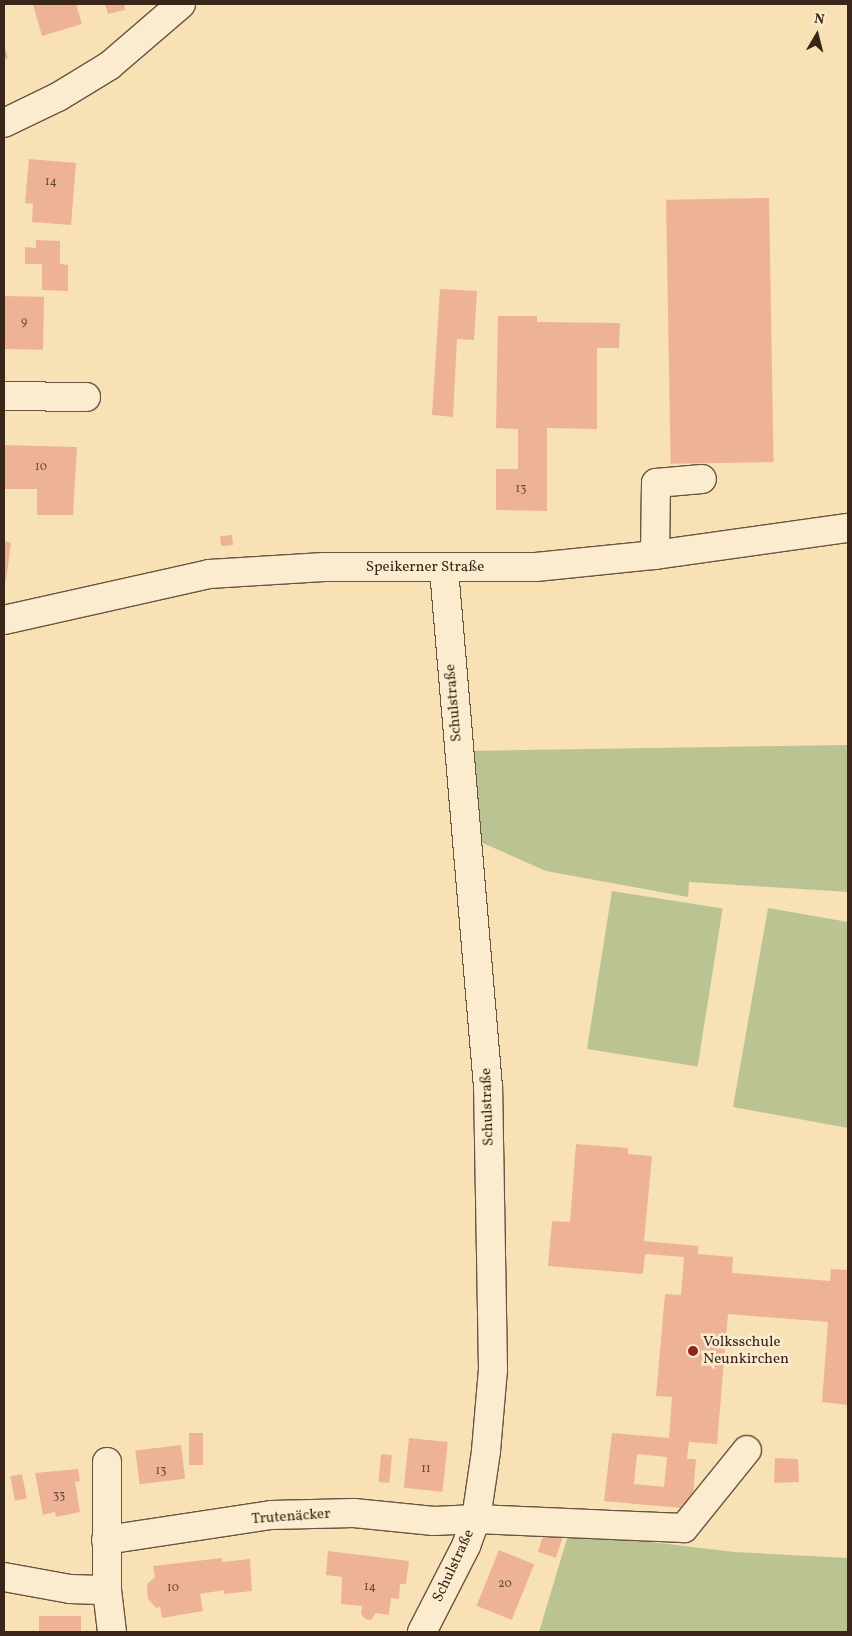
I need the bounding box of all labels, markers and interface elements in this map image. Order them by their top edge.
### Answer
north arrow [792,10,842,60]
text: N [813,10,826,30]
house number: 14 [45,176,57,190]
house number: 9 [21,316,27,330]
house number: 10 [35,461,47,475]
house number: 13 [516,483,526,497]
street label: Speikerner Straße [366,559,484,577]
street label: Schulstraße [442,663,466,743]
street label: Schulstraße [478,1068,498,1146]
place label: Volksschule Neunkirchen [703,1333,789,1368]
marker: Volksschule Neunkirchen [687,1345,699,1357]
house number: 11 [421,1463,431,1477]
house number: 13 [156,1465,166,1479]
house number: 33 [53,1490,65,1504]
street label: Trutenäcker [251,1505,331,1529]
street label: Schulstraße [429,1527,479,1605]
house number: 20 [498,1578,512,1592]
house number: 14 [364,1581,376,1595]
house number: 10 [167,1582,179,1596]

